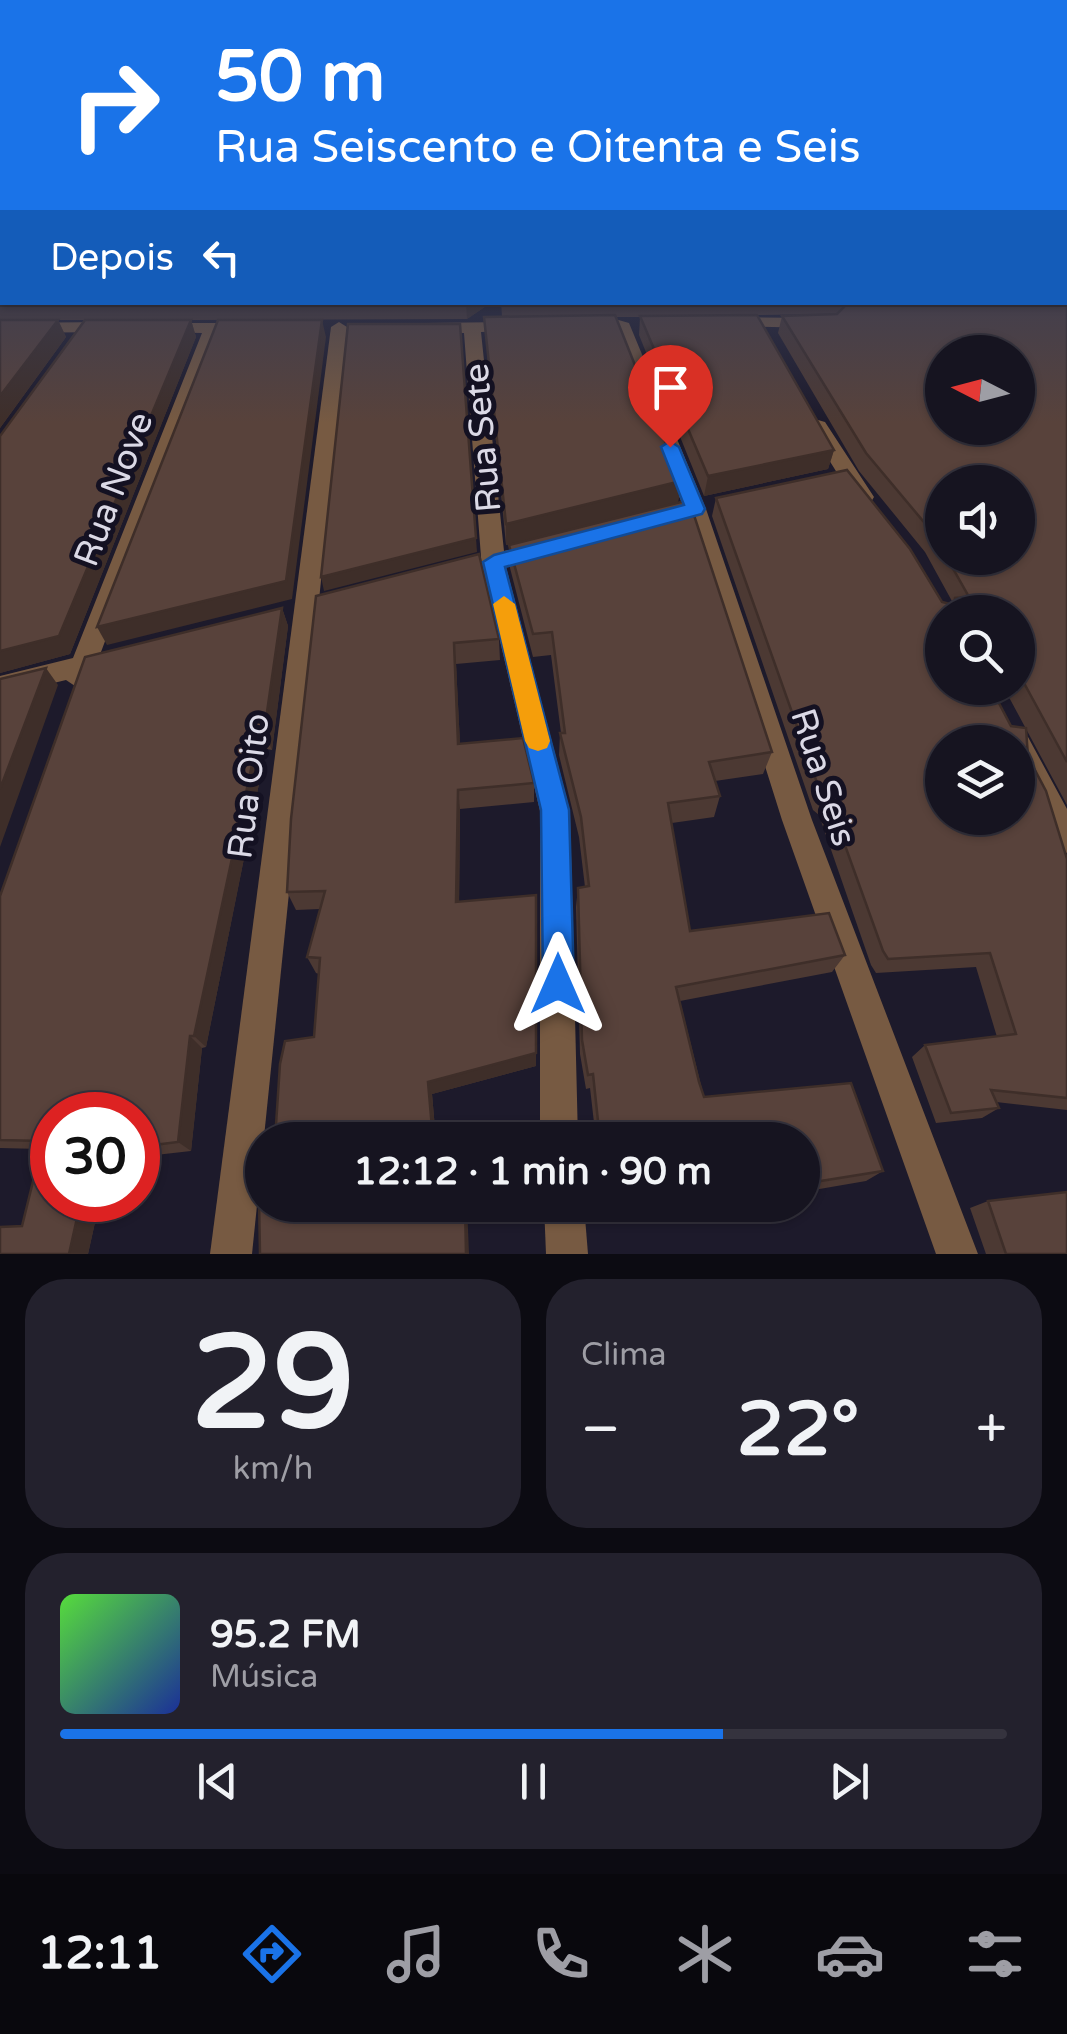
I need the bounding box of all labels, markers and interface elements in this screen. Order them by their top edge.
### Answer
text: 50 m [215,36,385,120]
icon: right [50,40,180,170]
text: Rua Seiscento e Oitenta e Seis [215,121,861,175]
icon: left [194,230,249,285]
text: Depois [50,235,174,281]
north arrow [925,335,1035,445]
map controls [925,335,1035,835]
pin [628,345,713,448]
icon: arrive [643,360,698,415]
street label: Rua Sete [456,362,510,514]
street label: Rua Nove [65,406,163,572]
button: sound [925,465,1035,575]
button: search [925,595,1035,705]
street label: Rua Seis [781,703,865,851]
street label: Rua Oito [219,711,279,861]
button: layers [925,725,1035,835]
position arrow [506,932,610,1036]
speed limit sign: 30 [30,1092,160,1222]
text: 12:12 · 1 min · 90 m [353,1149,712,1195]
text: 29 [191,1307,355,1463]
text: Clima [581,1336,667,1374]
text: 22° [737,1385,859,1475]
text: − [581,1397,620,1463]
text: + [976,1397,1007,1463]
text: km/h [233,1450,313,1488]
text: 95.2 FM [210,1612,361,1658]
text: Música [210,1658,318,1696]
icon: previous [190,1754,245,1809]
icon: pause [506,1754,561,1809]
icon: next [822,1754,877,1809]
icon: directions [237,1919,307,1989]
icon: music [381,1919,451,1989]
icon: phone [526,1919,596,1989]
icon: climate [670,1919,740,1989]
icon: car [815,1919,885,1989]
icon: filters [960,1919,1030,1989]
text: 12:11 [37,1927,162,1981]

